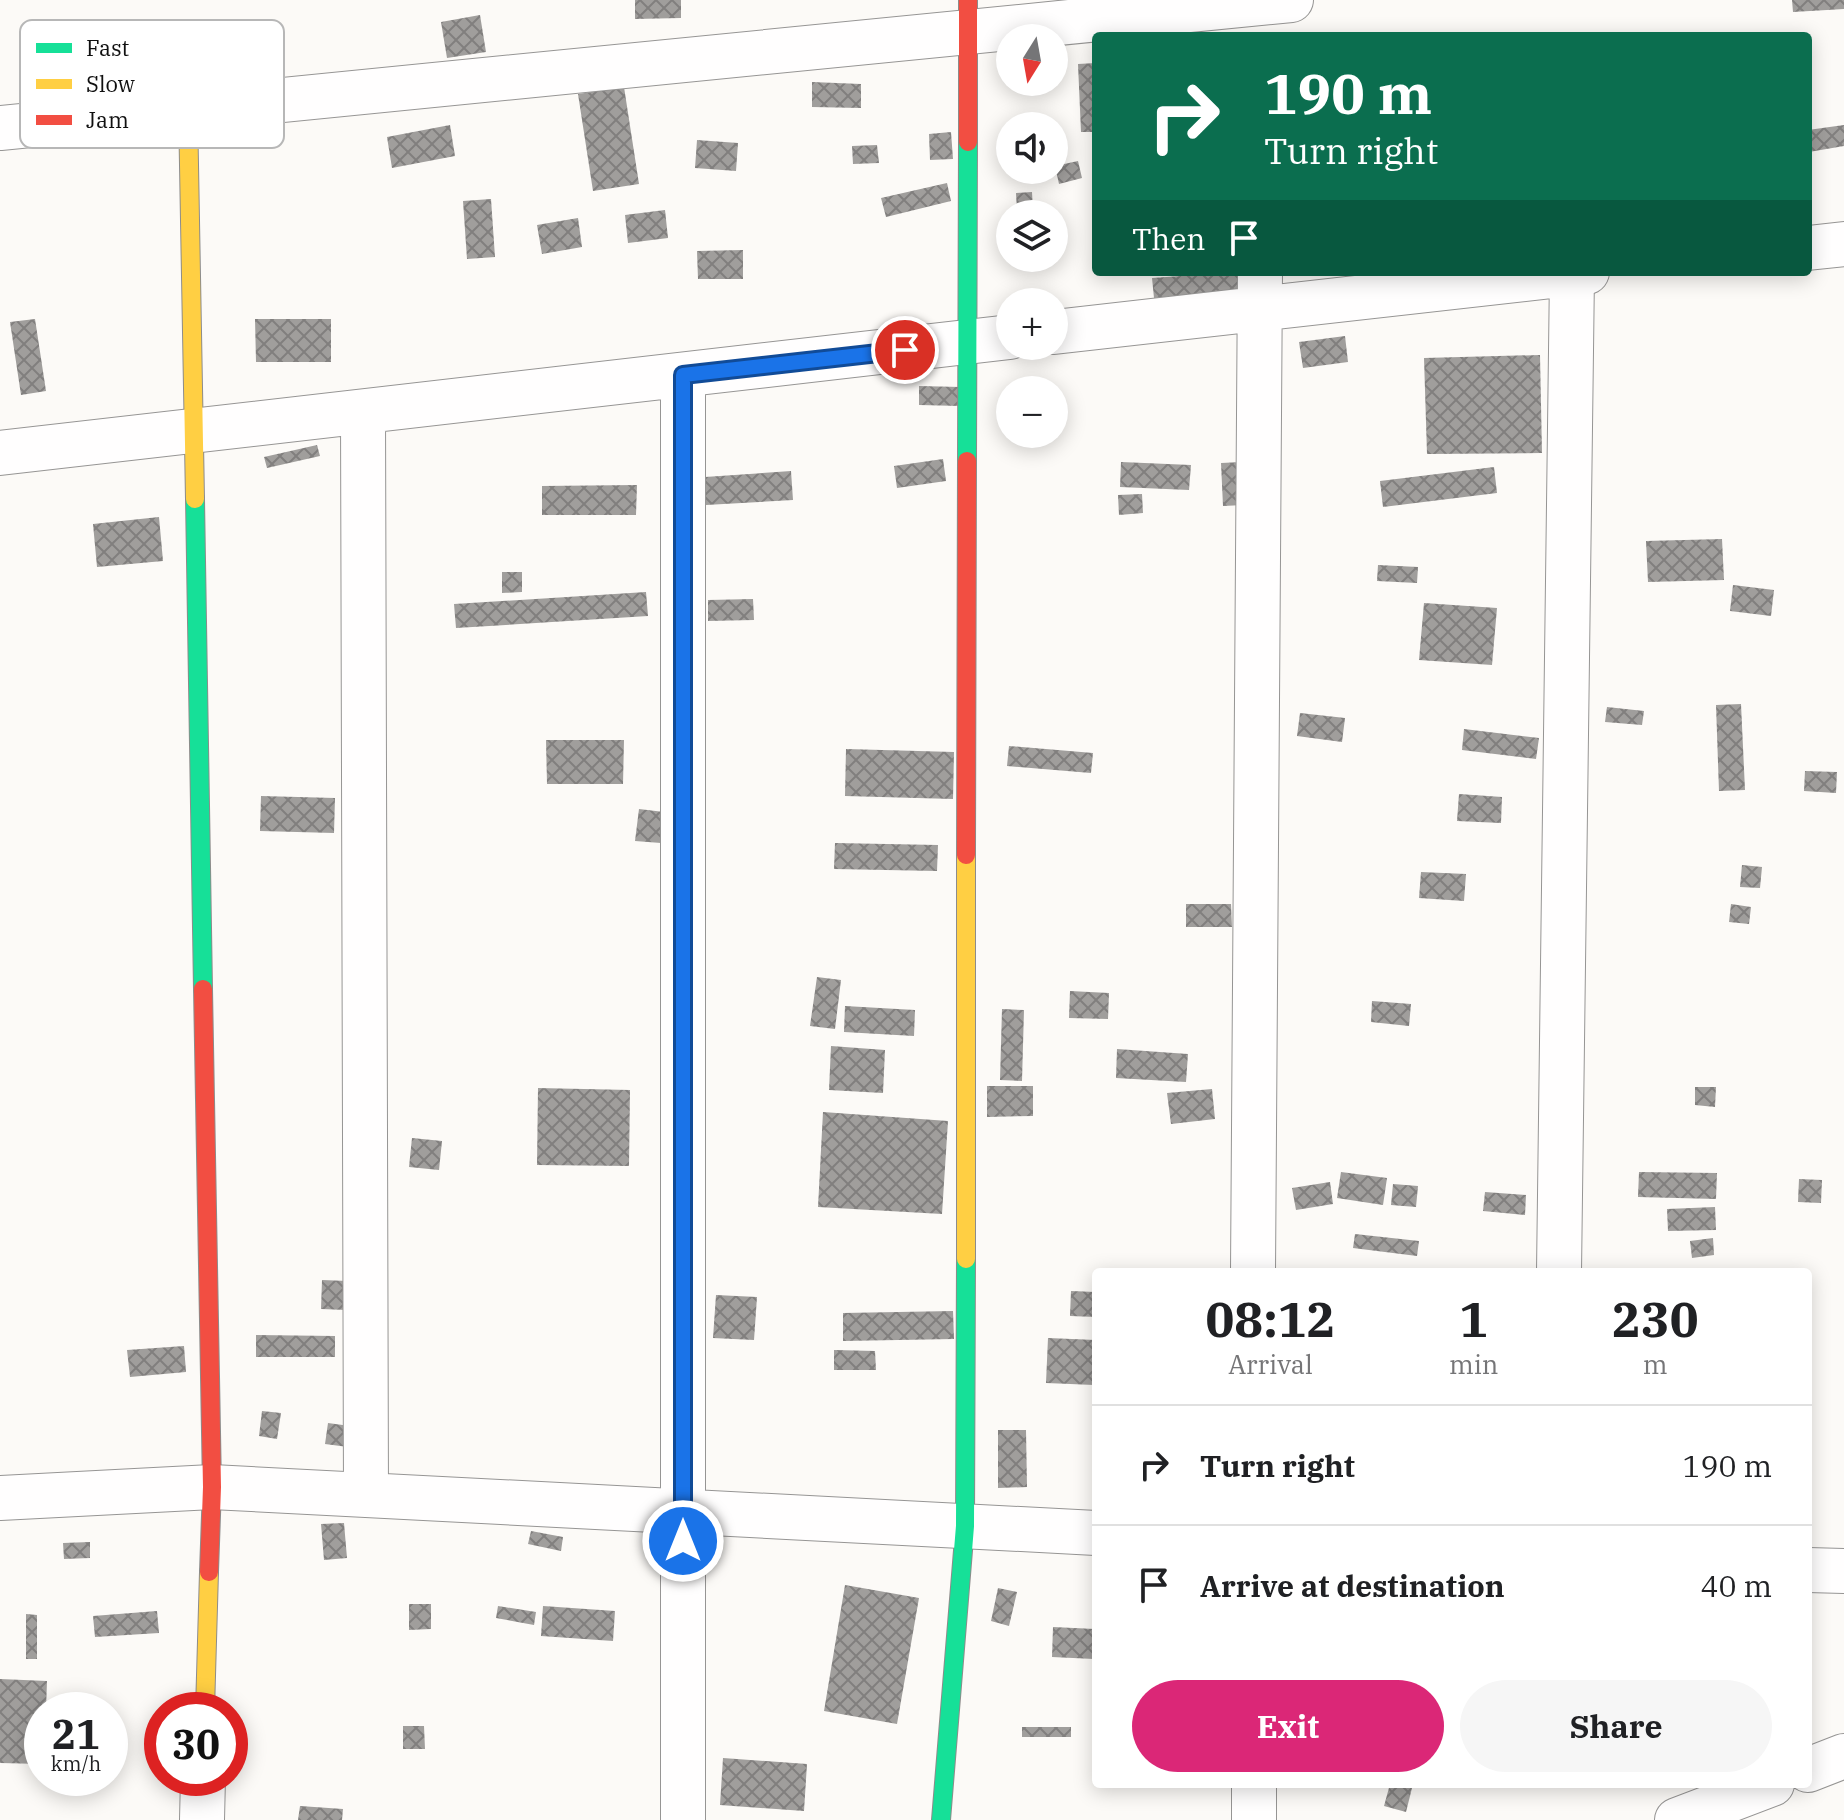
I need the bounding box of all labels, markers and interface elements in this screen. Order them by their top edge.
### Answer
legend [20,20,284,148]
north arrow [996,24,1068,96]
map controls [996,24,1068,448]
text: Fast [86,33,129,62]
text: 190 m [1264,57,1432,129]
icon: right [1132,64,1236,168]
text: Slow [86,69,135,98]
text: Jam [86,105,129,134]
button: sound [996,112,1068,184]
text: Turn right [1264,127,1438,174]
button: layers [996,200,1068,272]
icon: arrive [1222,216,1266,260]
text: Then [1132,219,1206,258]
button: + [996,288,1068,360]
pin [871,316,939,384]
icon: arrive [883,328,927,372]
button: − [996,376,1068,448]
text: 08:12 [1206,1288,1335,1350]
text: 1 [1459,1288,1488,1350]
text: 230 [1612,1288,1698,1350]
text: Arrival [1228,1347,1313,1381]
text: min [1449,1347,1498,1381]
text: m [1643,1347,1668,1381]
icon: right [1132,1443,1176,1487]
text: Turn right [1200,1446,1355,1485]
text: 190 m [1682,1446,1772,1485]
position arrow [641,1499,725,1583]
icon: arrive [1132,1563,1176,1607]
text: Arrive at destination [1200,1566,1505,1605]
text: 40 m [1700,1566,1772,1605]
button: Exit [1132,1680,1444,1772]
button: Share [1460,1680,1772,1772]
speed limit sign: 30 [144,1692,248,1796]
text: 21 [52,1708,100,1760]
text: km/h [51,1750,101,1777]

